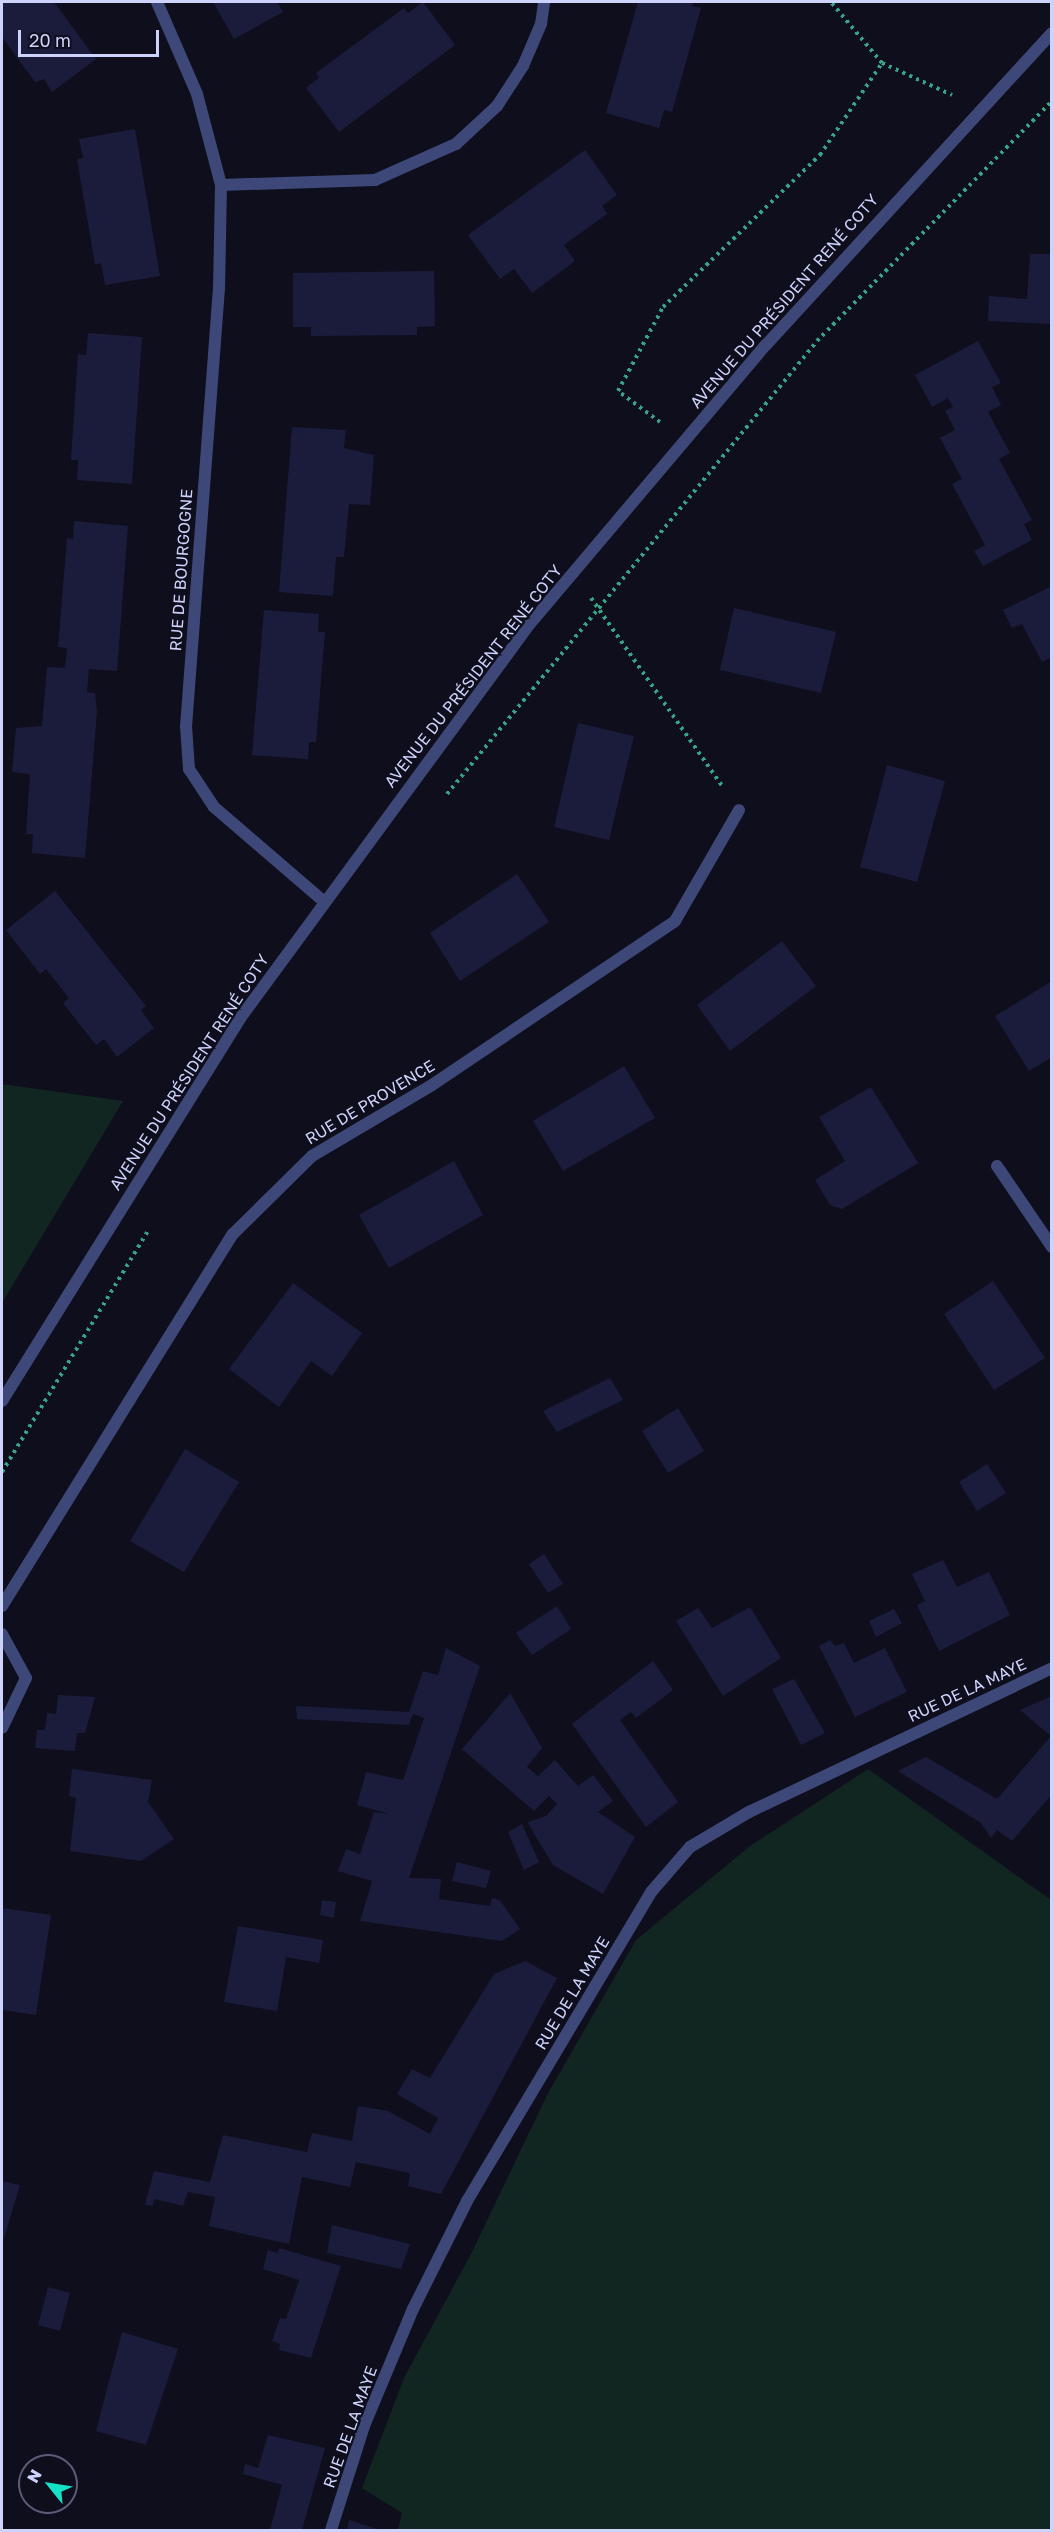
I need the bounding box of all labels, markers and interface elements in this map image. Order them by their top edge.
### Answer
scale bar [21,18,162,56]
text: 20 m [29,29,71,51]
street label: AVENUE DU PRÉSIDENT RENÉ COTY [686,190,882,412]
street label: RUE DE BOURGOGNE [166,488,196,652]
street label: AVENUE DU PRÉSIDENT RENÉ COTY [380,561,566,791]
street label: AVENUE DU PRÉSIDENT RENÉ COTY [105,951,273,1193]
street label: RUE DE PROVENCE [302,1056,438,1148]
street label: RUE DE LA MAYE [905,1654,1029,1726]
street label: RUE DE LA MAYE [531,1933,613,2053]
street label: RUE DE LA MAYE [319,2363,381,2491]
north arrow [18,2454,78,2514]
text: N [22,2466,46,2486]

